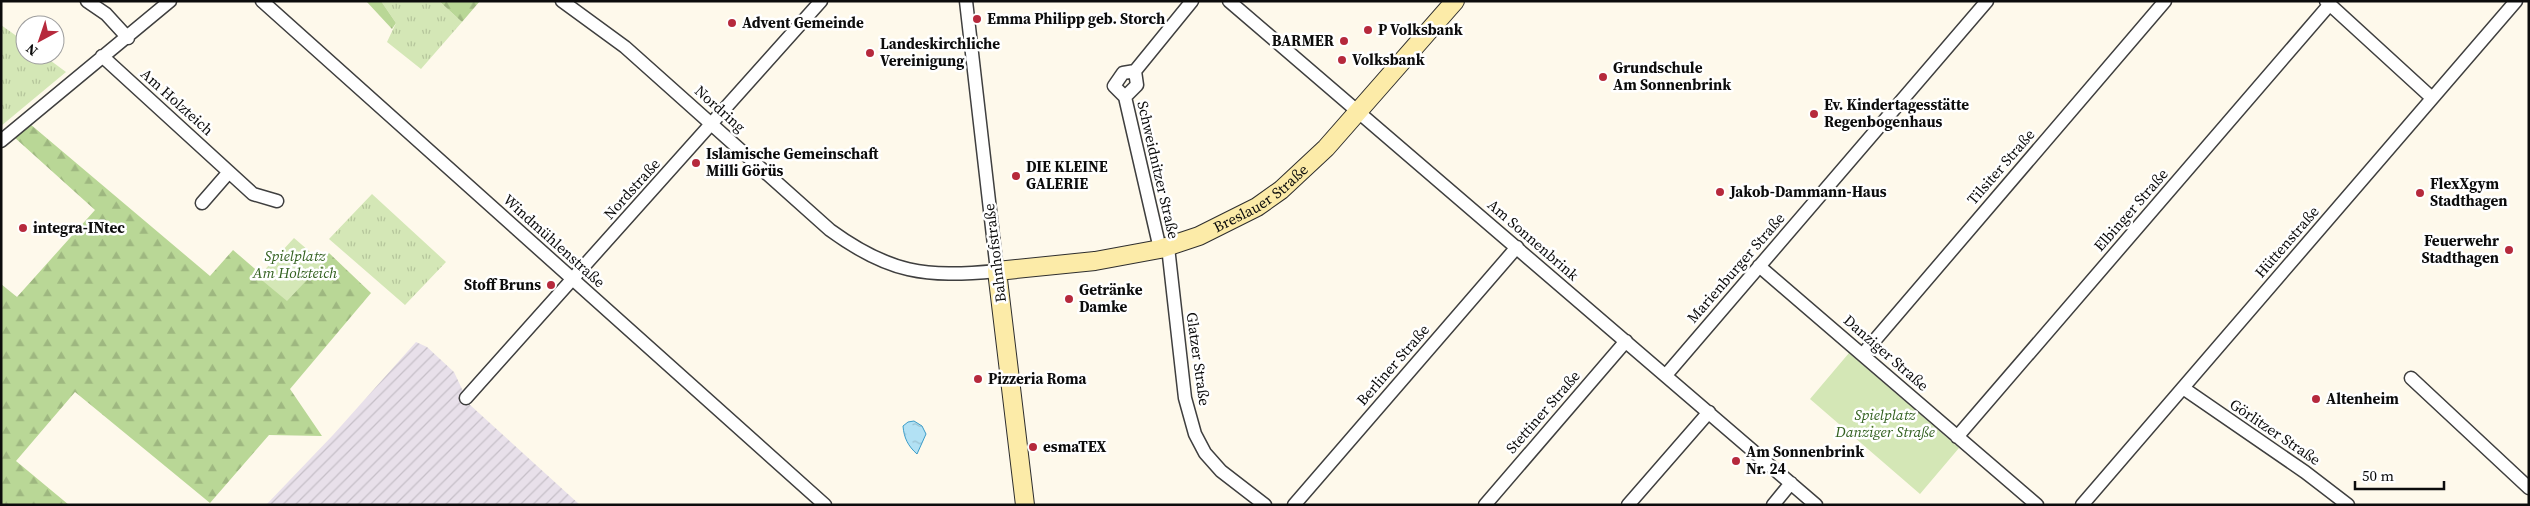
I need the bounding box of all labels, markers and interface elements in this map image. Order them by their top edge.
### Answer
place label: Emma Philipp geb. Storch [987,8,1165,29]
place label: Advent Gemeinde [742,12,864,33]
marker: Emma Philipp geb. Storch [971,13,983,25]
north arrow [15,15,65,65]
marker: Advent Gemeinde [726,17,738,29]
place label: P Volksbank [1378,19,1463,40]
marker: P Volksbank [1362,24,1374,36]
place label: BARMER [1272,30,1335,51]
place label: Landeskirchliche Vereinigung [880,33,1000,71]
marker: BARMER [1338,35,1350,47]
text: N [21,39,42,61]
marker: Landeskirchliche Vereinigung [864,47,876,59]
place label: Volksbank [1352,49,1425,70]
marker: Volksbank [1336,54,1348,66]
place label: Grundschule Am Sonnenbrink [1613,57,1731,95]
street label: Am Holzteich [136,63,218,140]
marker: Grundschule Am Sonnenbrink [1597,71,1609,83]
street label: Nordring [690,80,750,137]
place label: Ev. Kindertagesstätte Regenbogenhaus [1824,94,1969,132]
street label: Schweidnitzer Straße [1132,99,1185,241]
marker: Ev. Kindertagesstätte Regenbogenhaus [1808,108,1820,120]
street label: Tilsiter Straße [1962,124,2040,209]
place label: Islamische Gemeinschaft Milli Görüs [706,143,879,181]
street label: Nordstraße [599,153,665,224]
place label: DIE KLEINE GALERIE [1026,156,1108,194]
marker: Islamische Gemeinschaft Milli Görüs [690,157,702,169]
street label: Breslauer Straße [1210,159,1313,237]
street label: Elbinger Straße [2089,163,2173,256]
marker: DIE KLEINE GALERIE [1010,170,1022,182]
place label: FlexXgym Stadthagen [2430,173,2508,211]
place label: Jakob-Dammann-Haus [1729,181,1887,202]
marker: Jakob-Dammann-Haus [1714,186,1726,198]
marker: FlexXgym Stadthagen [2414,187,2426,199]
street label: Windmühlenstraße [499,189,610,292]
street label: Am Sonnenbrink [1483,194,1584,286]
street label: Hüttenstraße [2250,201,2324,282]
street label: Bahnhofstraße [978,202,1011,304]
street label: Marienburger Straße [1682,208,1790,327]
place label: integra-INtec [33,217,125,238]
marker: integra-INtec [17,222,29,234]
place label: Feuerwehr Stadthagen [2421,230,2499,268]
marker: Feuerwehr Stadthagen [2503,244,2515,256]
park label: Spielplatz Am Holzteich [252,245,337,283]
place label: Stoff Bruns [464,274,541,295]
marker: Stoff Bruns [545,279,557,291]
place label: Getränke Damke [1079,279,1143,317]
marker: Getränke Damke [1063,293,1075,305]
street label: Danziger Straße [1839,310,1934,396]
street label: Glatzer Straße [1182,311,1215,407]
street label: Berliner Straße [1351,319,1434,410]
street label: Stettiner Straße [1501,365,1585,458]
place label: Pizzeria Roma [988,368,1088,389]
marker: Pizzeria Roma [972,373,984,385]
place label: Altenheim [2326,388,2399,409]
street label: Görlitzer Straße [2226,393,2325,470]
marker: Altenheim [2310,393,2322,405]
park label: Spielplatz Danziger Straße [1834,404,1935,442]
place label: esmaTEX [1043,436,1107,457]
marker: esmaTEX [1027,441,1039,453]
place label: Am Sonnenbrink Nr. 24 [1746,441,1864,479]
marker: Am Sonnenbrink Nr. 24 [1730,455,1742,467]
scale bar [2355,458,2444,490]
text: 50 m [2362,465,2394,486]

